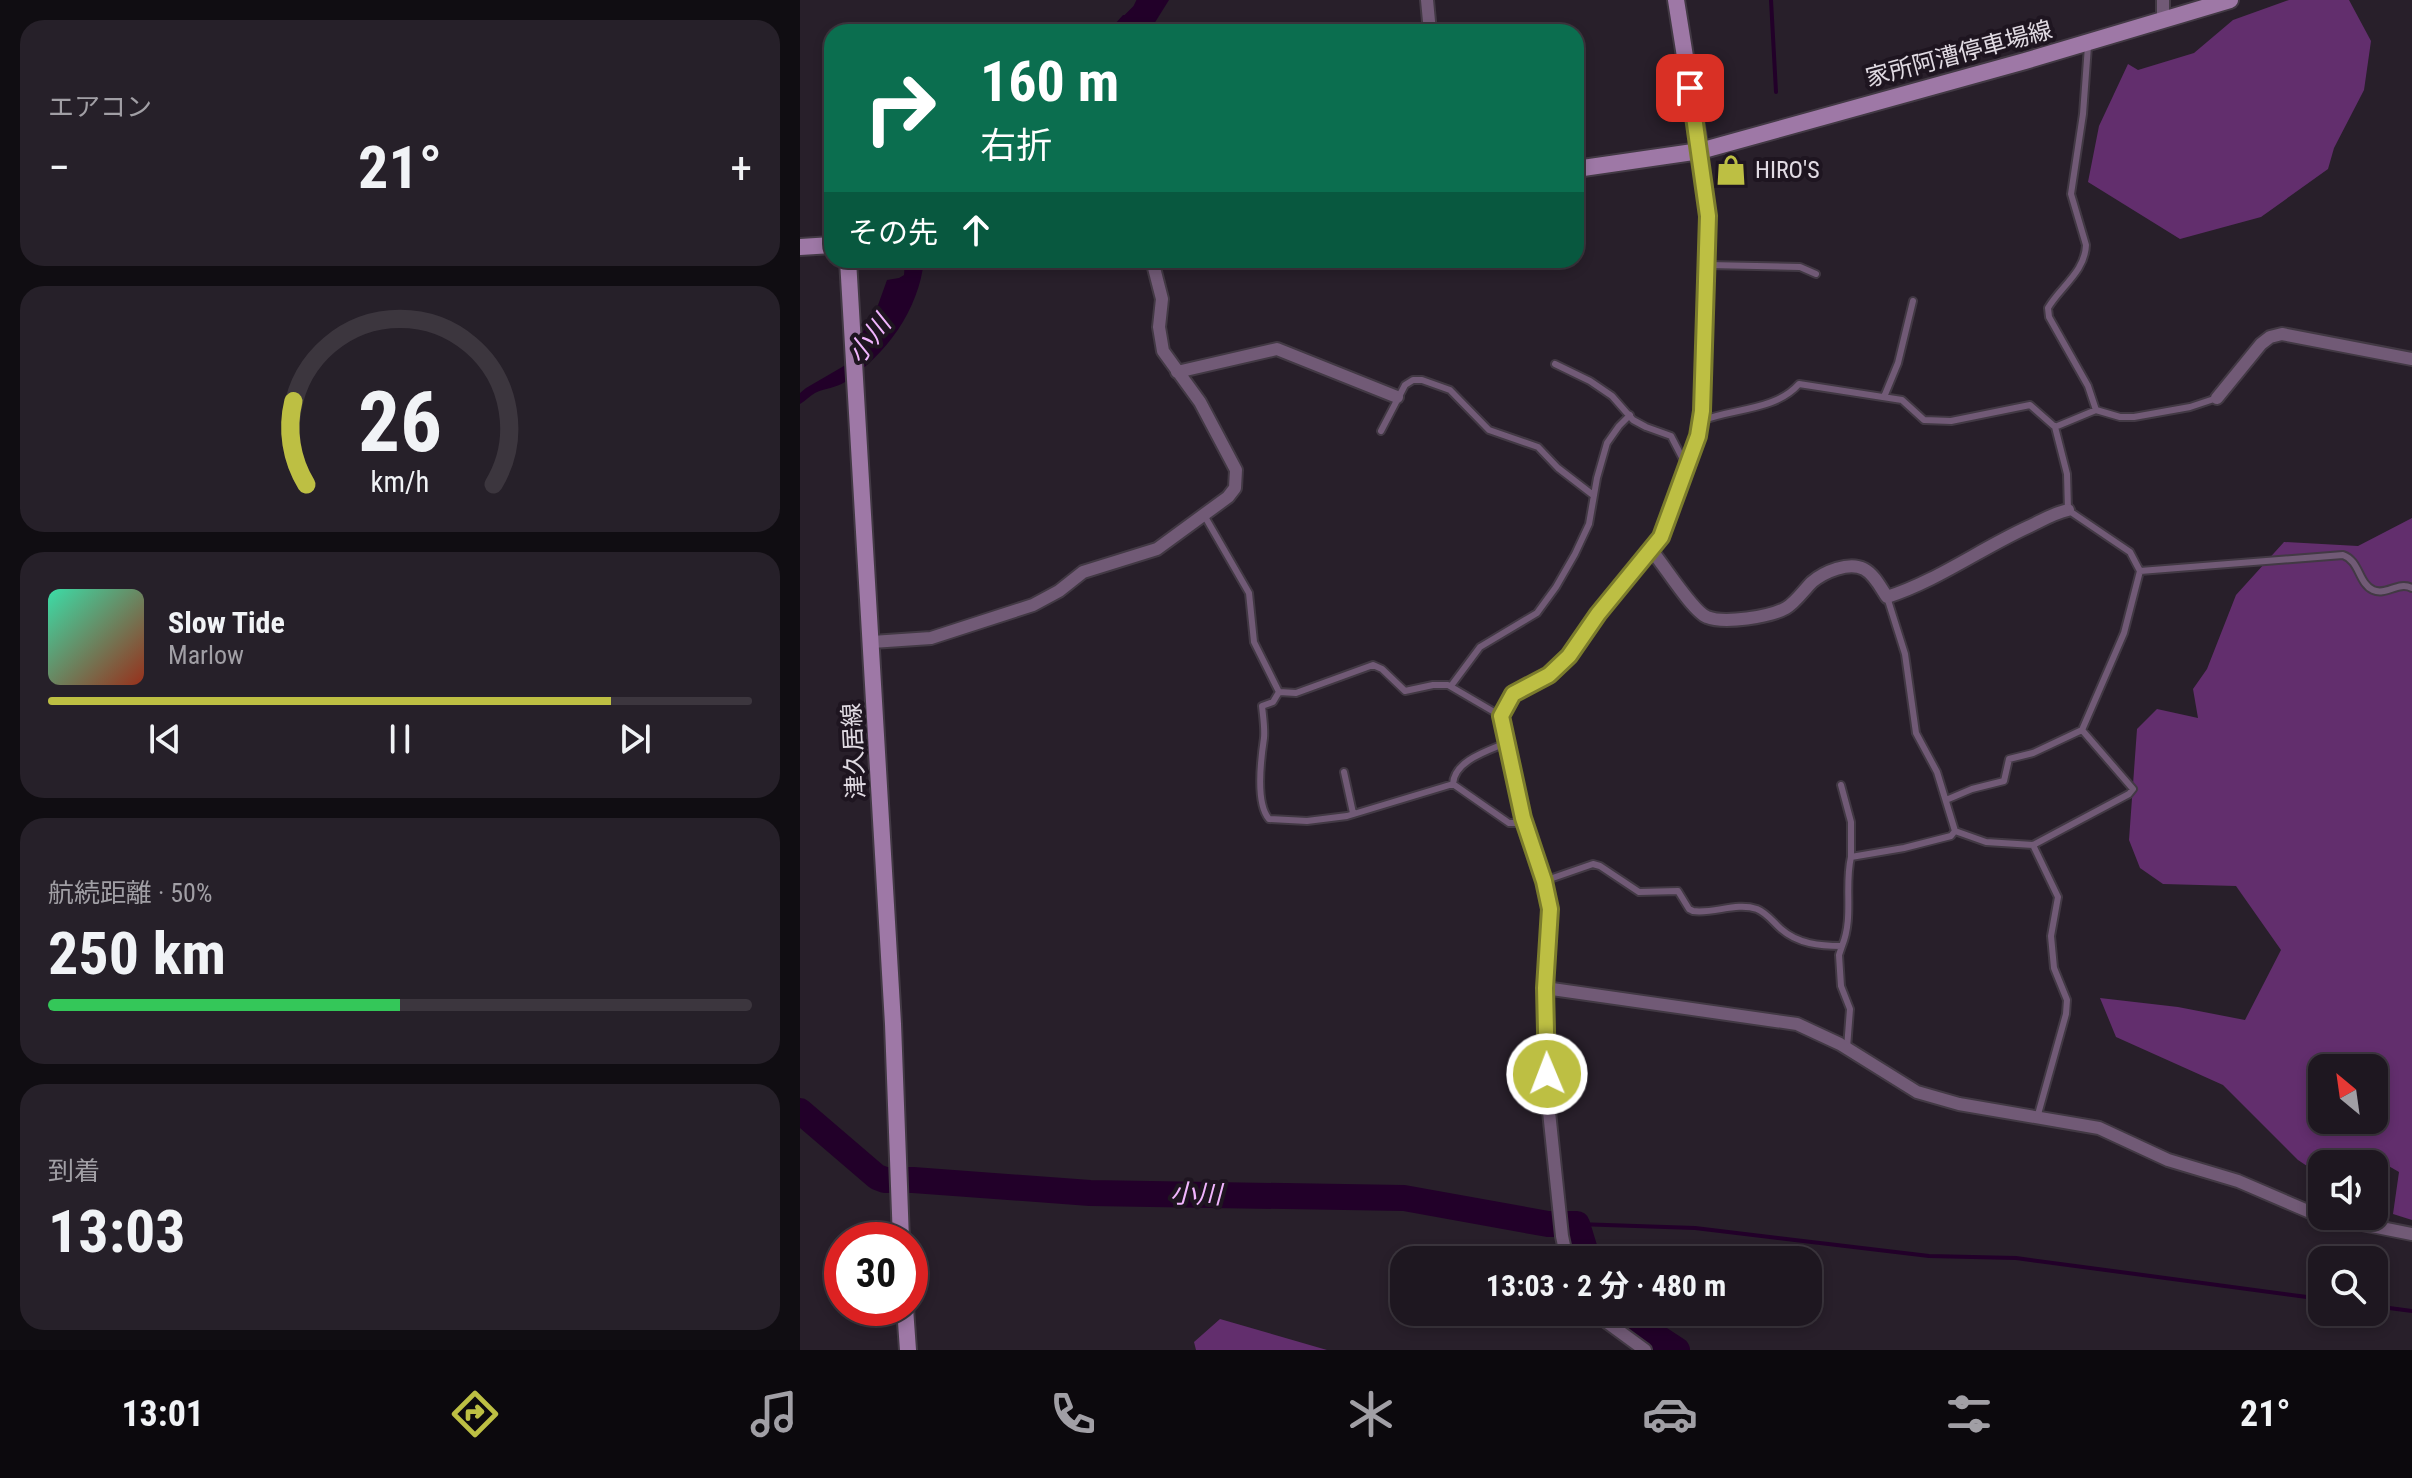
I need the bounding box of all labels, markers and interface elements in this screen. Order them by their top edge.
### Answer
street label: 家所阿漕停車場線 [1863,16,2055,92]
text: 160 m [980,49,1119,115]
pin [1656,54,1724,122]
icon: right [848,56,952,160]
icon: arrive [1668,66,1712,110]
text: エアコン [48,92,152,122]
text: 右折 [980,125,1052,167]
text: 21° [358,132,442,203]
text: − [48,142,70,194]
text: + [730,142,752,194]
shop icon: HIRO'S [1714,153,1748,187]
place label: HIRO'S [1755,156,1820,184]
icon: ahead [954,208,998,252]
text: その先 [848,215,938,250]
water label: 小川 [841,307,898,369]
text: 26 [358,374,442,471]
text: km/h [371,465,429,499]
text: Slow Tide [168,605,285,640]
text: Marlow [168,640,244,670]
street label: 津久居線 [838,702,870,800]
icon: previous [143,717,187,761]
icon: pause [378,717,422,761]
icon: next [613,717,657,761]
text: 航続距離 · 50% [48,878,212,908]
text: 250 km [48,918,226,989]
position arrow [1505,1032,1589,1116]
north arrow [2308,1054,2388,1134]
map controls [2308,1054,2388,1326]
button: sound [2308,1150,2388,1230]
text: 到着 [48,1156,100,1186]
water label: 小川 [1170,1179,1225,1210]
text: 13:03 [48,1196,186,1267]
speed limit sign: 30 [824,1222,928,1326]
button: search [2308,1246,2388,1326]
text: 13:03 · 2 分 · 480 m [1486,1268,1726,1303]
icon: directions [447,1386,503,1442]
icon: music [746,1386,802,1442]
icon: phone [1045,1386,1101,1442]
icon: climate [1343,1386,1399,1442]
icon: car [1642,1386,1698,1442]
icon: filters [1941,1386,1997,1442]
text: 13:01 [121,1393,204,1435]
text: 21° [2240,1393,2290,1435]

